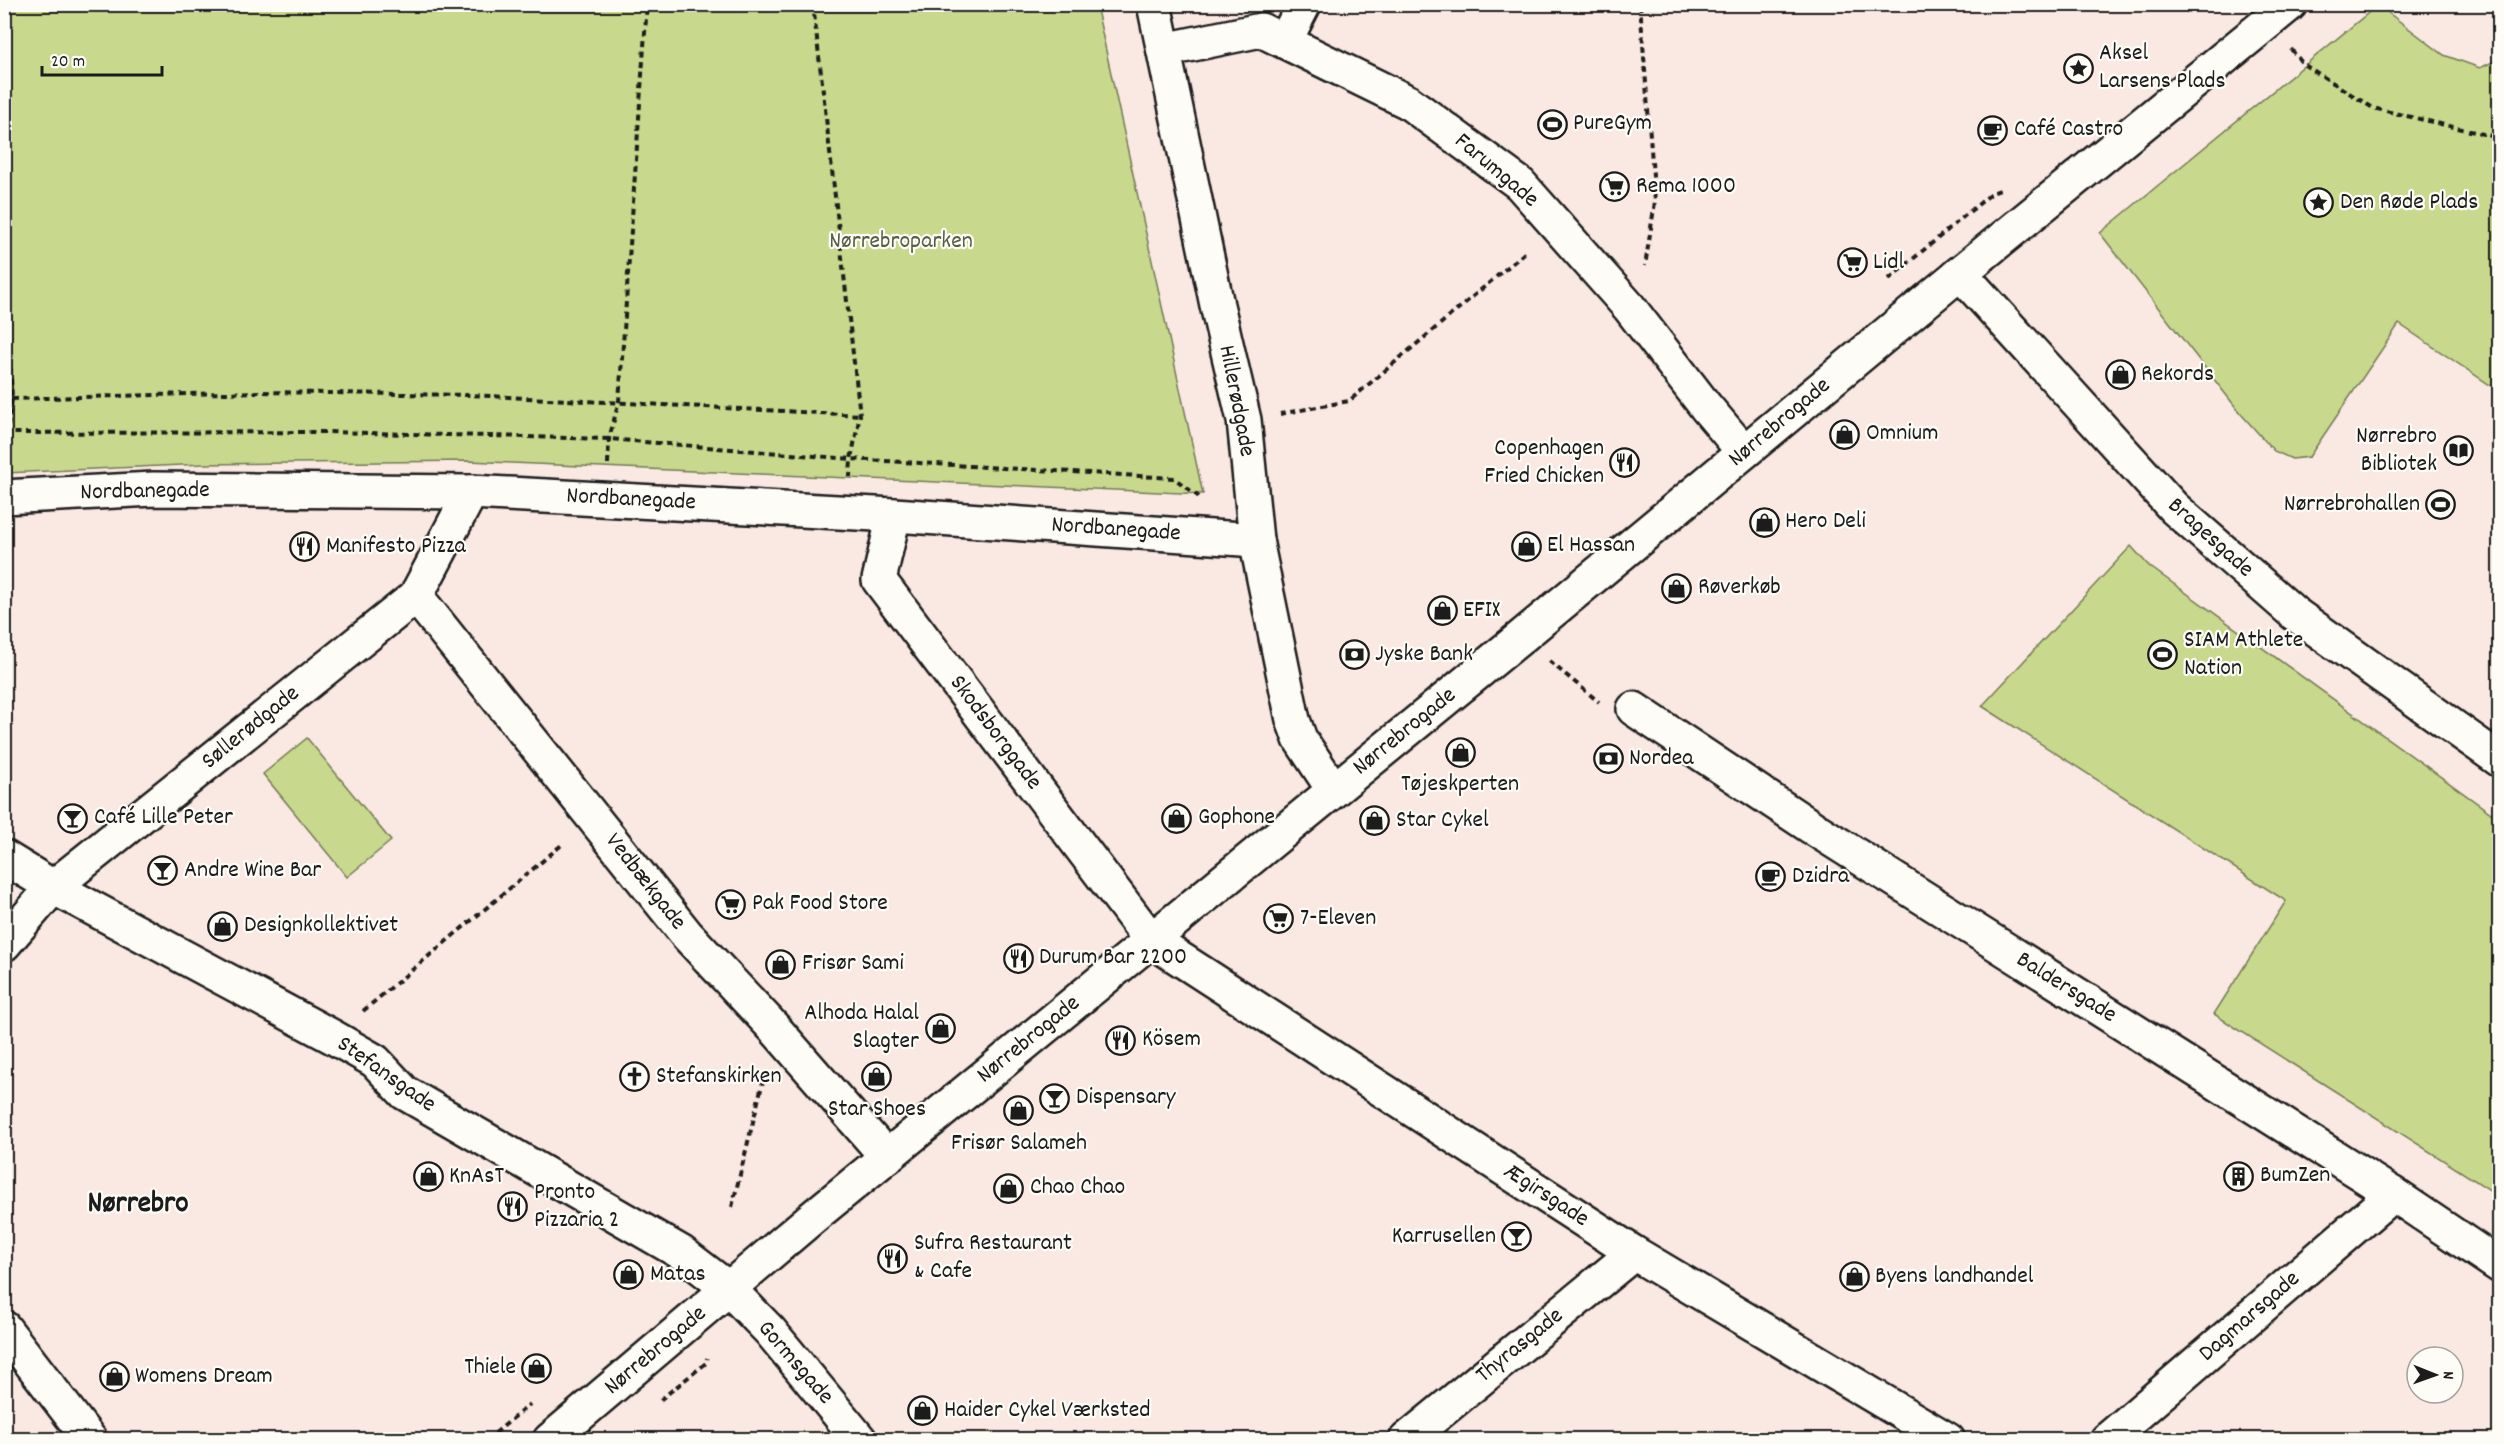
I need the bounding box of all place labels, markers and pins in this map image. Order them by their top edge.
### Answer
place label: Aksel Larsens Plads [2099,37,2226,99]
place icon: Aksel Larsens Plads [2062,52,2094,84]
place label: PureGym [1573,107,1652,141]
sports icon: PureGym [1536,108,1568,140]
place label: Café Castro [2014,113,2123,147]
cafe icon: Café Castro [1977,114,2009,146]
place label: Rema 1000 [1636,170,1736,204]
supermarket icon: Rema 1000 [1599,171,1631,203]
place label: Den Røde Plads [2340,186,2478,220]
place icon: Den Røde Plads [2303,187,2335,219]
place label: Lidl [1873,246,1904,280]
supermarket icon: Lidl [1836,247,1868,279]
place label: Rekords [2141,358,2214,392]
shop icon: Rekords [2104,359,2136,391]
place label: Omnium [1866,417,1939,451]
shop icon: Omnium [1829,418,1861,450]
place label: Nørrebro Bibliotek [2356,420,2437,482]
place label: Copenhagen Fried Chicken [1484,432,1604,494]
library icon: Nørrebro Bibliotek [2442,435,2474,467]
restaurant icon: Copenhagen Fried Chicken [1609,447,1641,479]
place label: Nørrebrohallen [2284,488,2420,522]
sports icon: Nørrebrohallen [2425,489,2457,521]
place label: Hero Deli [1785,505,1866,539]
shop icon: Hero Deli [1748,506,1780,538]
place label: El Hassan [1547,529,1635,563]
place label: Manifesto Pizza [326,530,466,564]
shop icon: El Hassan [1510,530,1542,562]
restaurant icon: Manifesto Pizza [289,531,321,563]
place label: Røverkøb [1698,571,1781,605]
shop icon: Røverkøb [1661,572,1693,604]
place label: EFIX [1463,594,1501,628]
shop icon: EFIX [1426,595,1458,627]
place label: SIAM Athlete Nation [2184,624,2303,686]
place label: Jyske Bank [1375,638,1473,672]
bank icon: Jyske Bank [1338,639,1370,671]
sports icon: SIAM Athlete Nation [2147,639,2179,671]
shop icon: Tøjeskperten [1444,736,1476,768]
place label: Nordea [1629,742,1694,776]
bank icon: Nordea [1592,743,1624,775]
place label: Tøjeskperten [1401,768,1519,802]
place label: Café Lille Peter [94,801,233,835]
place label: Gophone [1198,801,1275,835]
bar icon: Café Lille Peter [57,802,89,834]
shop icon: Gophone [1161,802,1193,834]
place label: Star Cykel [1396,804,1489,838]
shop icon: Star Cykel [1359,805,1391,837]
place label: Andre Wine Bar [184,854,321,888]
bar icon: Andre Wine Bar [147,855,179,887]
place label: Dzidra [1792,860,1850,894]
cafe icon: Dzidra [1755,861,1787,893]
place label: Pak Food Store [752,887,888,921]
supermarket icon: Pak Food Store [715,888,747,920]
place label: 7-Eleven [1300,902,1376,936]
supermarket icon: 7-Eleven [1263,903,1295,935]
place label: Designkollektivet [244,909,398,943]
shop icon: Designkollektivet [207,910,239,942]
place label: Durum Bar 2200 [1039,941,1187,975]
restaurant icon: Durum Bar 2200 [1002,942,1034,974]
place label: Frisør Sami [802,947,904,981]
shop icon: Frisør Sami [765,948,797,980]
place label: Alhoda Halal Slagter [804,997,919,1059]
shop icon: Alhoda Halal Slagter [924,1012,956,1044]
place label: Kösem [1142,1023,1201,1057]
restaurant icon: Kösem [1105,1024,1137,1056]
place label: Stefanskirken [656,1060,782,1094]
church icon: Stefanskirken [619,1061,651,1093]
shop icon: Star Shoes [861,1061,893,1093]
place label: Dispensary [1076,1081,1177,1115]
bar icon: Dispensary [1039,1082,1071,1114]
place label: Star Shoes [828,1093,926,1127]
shop icon: Frisør Salameh [1003,1095,1035,1127]
place label: Frisør Salameh [951,1127,1087,1161]
place label: BumZen [2260,1159,2330,1193]
place label: KnAsT [449,1160,504,1194]
building icon: BumZen [2223,1160,2255,1192]
shop icon: KnAsT [412,1161,444,1193]
place label: Chao Chao [1030,1171,1125,1205]
shop icon: Chao Chao [993,1172,1025,1204]
place label: Pronto Pizzaria 2 [534,1176,619,1238]
restaurant icon: Pronto Pizzaria 2 [497,1191,529,1223]
place label: Karrusellen [1392,1220,1496,1254]
bar icon: Karrusellen [1501,1221,1533,1253]
place label: Sufra Restaurant & Cafe [914,1227,1072,1289]
restaurant icon: Sufra Restaurant & Cafe [877,1242,909,1274]
place label: Matas [650,1258,706,1292]
shop icon: Matas [613,1259,645,1291]
place label: Byens landhandel [1875,1260,2034,1294]
shop icon: Byens landhandel [1838,1261,1870,1293]
place label: Thiele [464,1351,516,1385]
shop icon: Thiele [521,1352,553,1384]
place label: Womens Dream [135,1360,273,1394]
shop icon: Womens Dream [98,1361,130,1393]
place label: Haider Cykel Værksted [944,1394,1151,1428]
shop icon: Haider Cykel Værksted [907,1395,939,1427]

